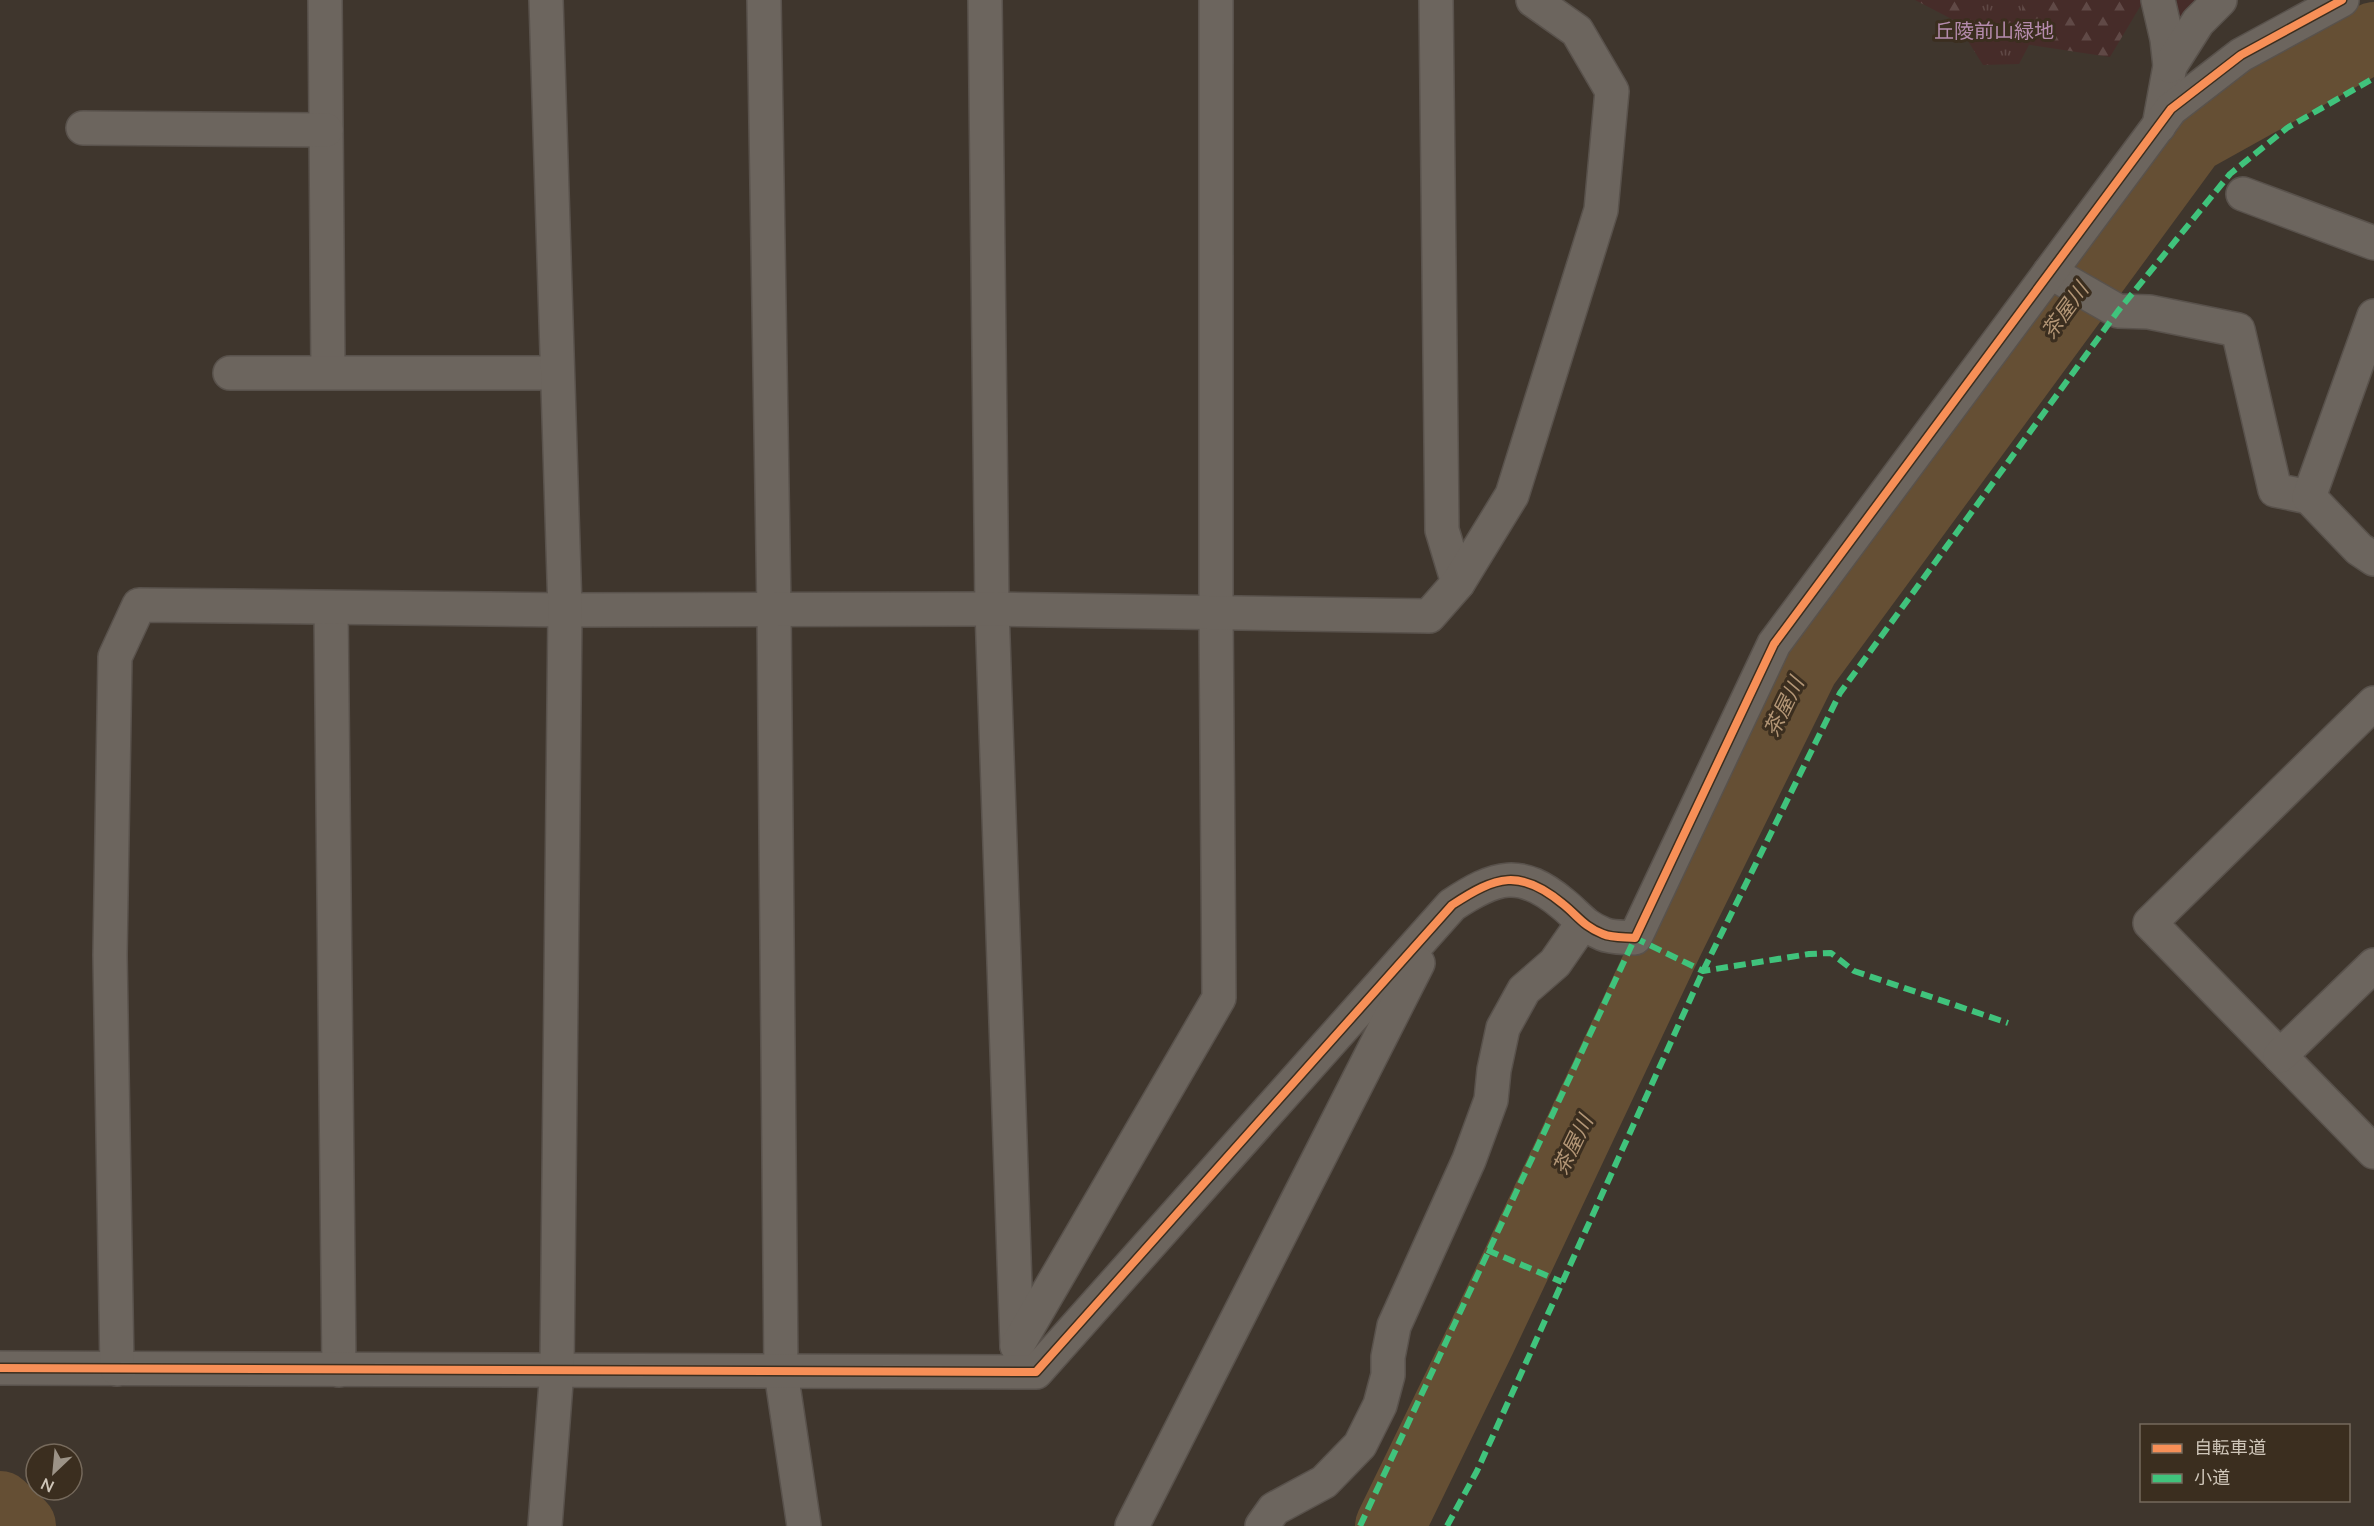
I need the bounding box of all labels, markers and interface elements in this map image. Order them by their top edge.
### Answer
park label: 丘陵前山緑地 [1934,18,2054,42]
water label: 茶屋川 [2035,276,2094,343]
water label: 茶屋川 [1758,671,1809,740]
water label: 茶屋川 [1547,1109,1598,1178]
legend [2140,1424,2350,1502]
text: 自転車道 [2194,1436,2266,1458]
north arrow [24,1442,84,1502]
text: 小道 [2194,1466,2230,1488]
text: N [38,1475,57,1497]

